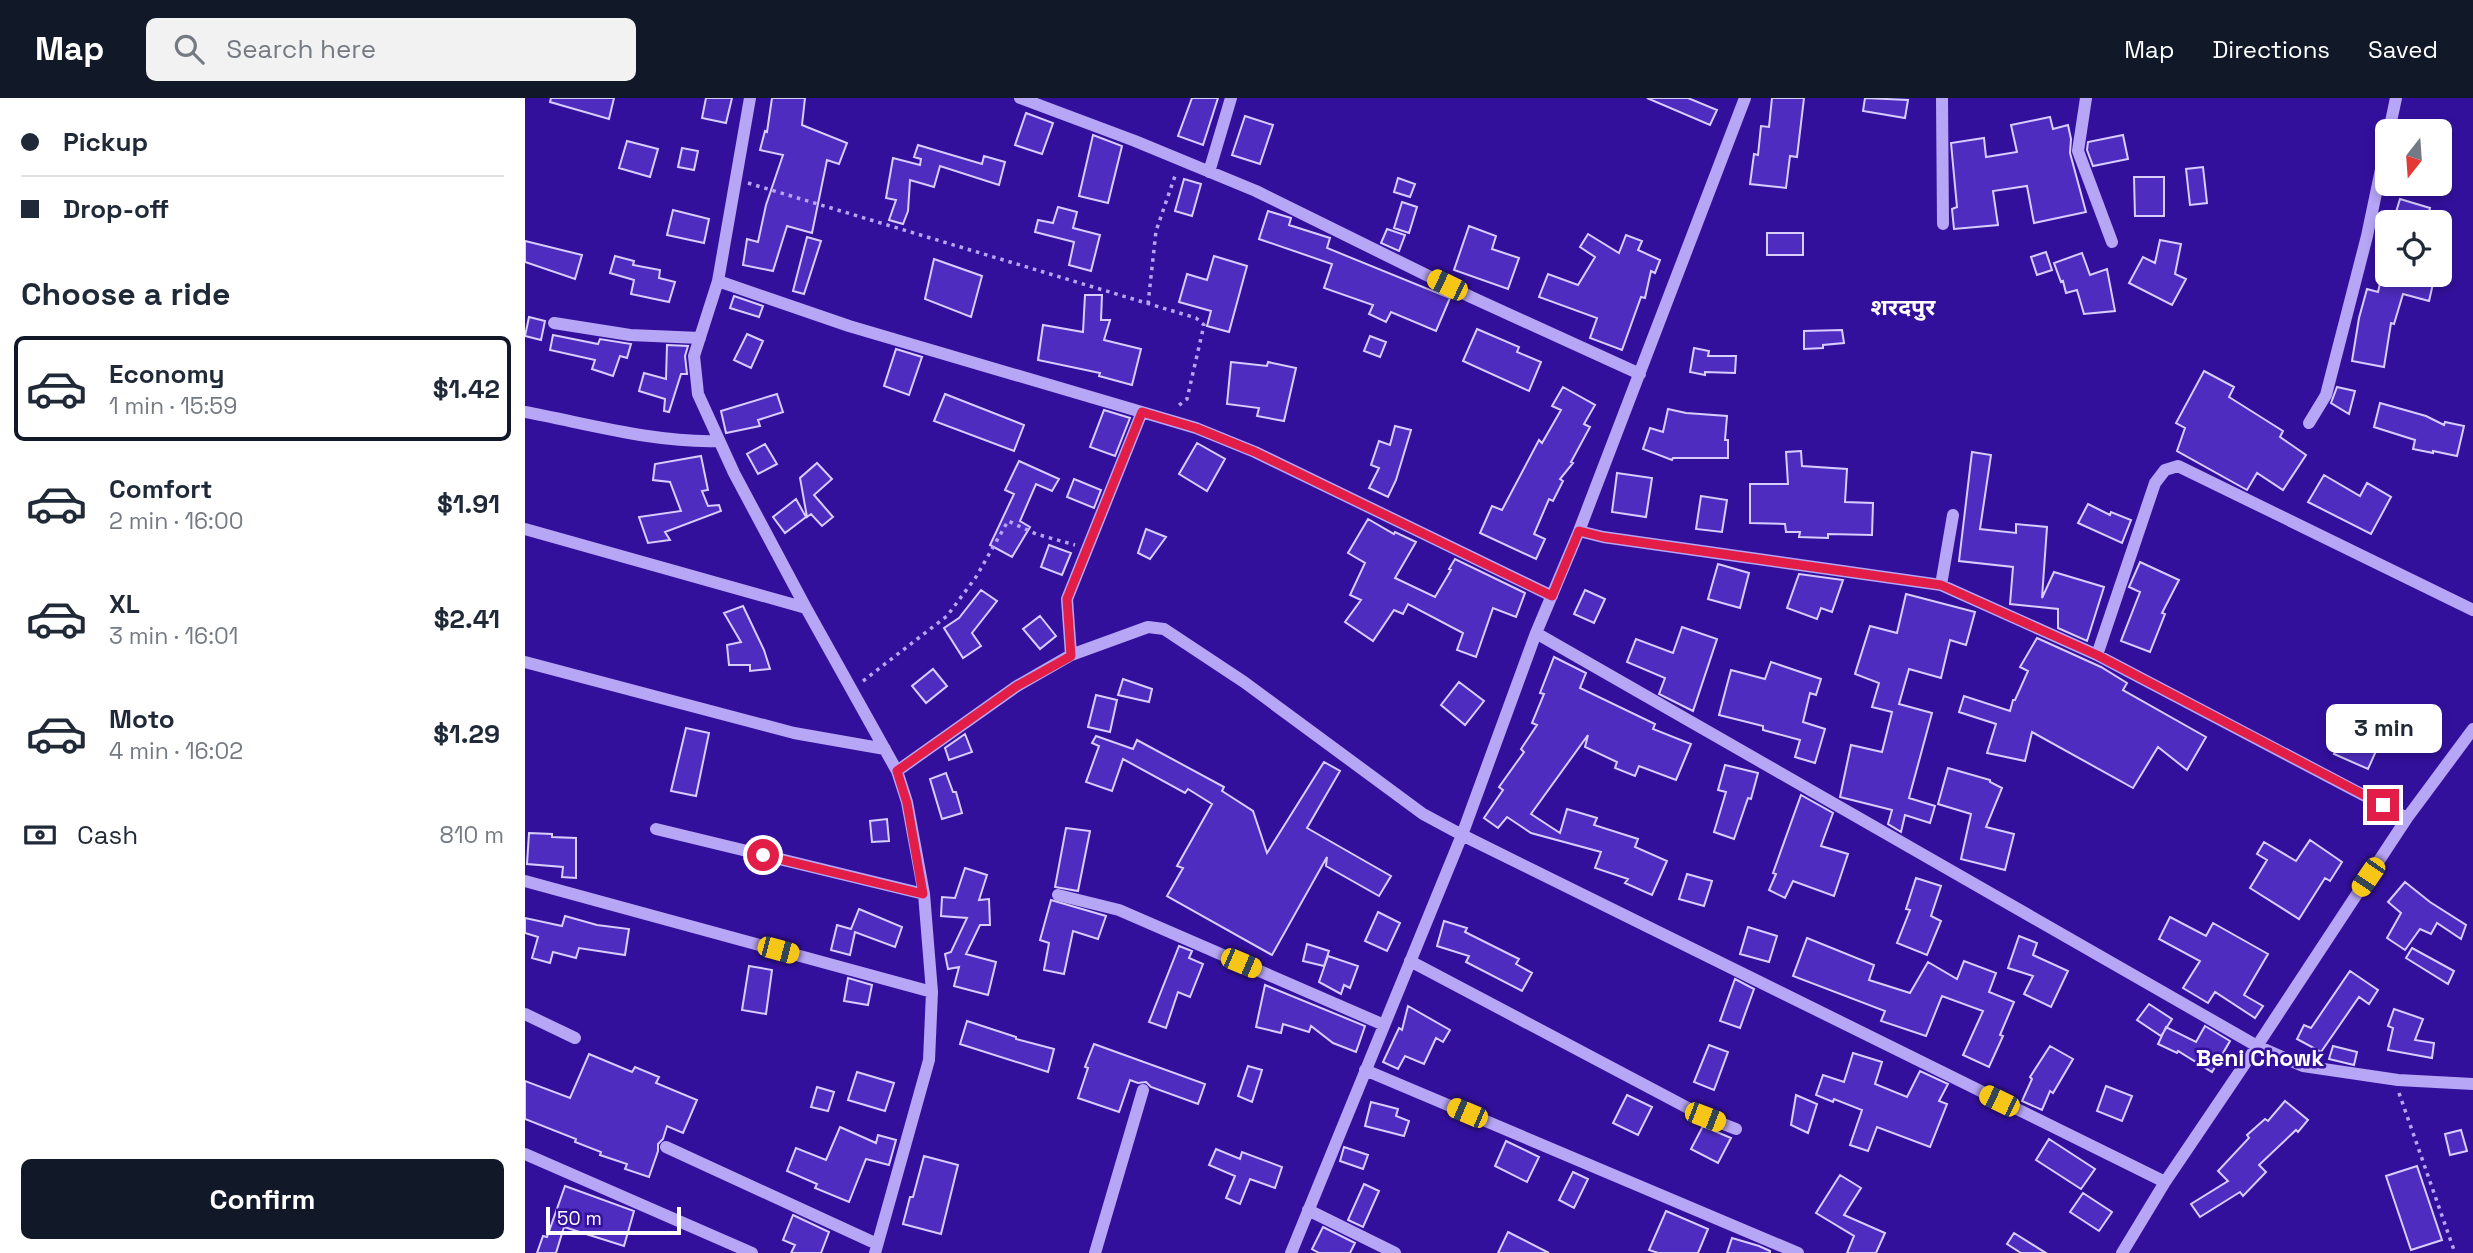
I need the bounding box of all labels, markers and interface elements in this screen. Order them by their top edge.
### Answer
search box [146,18,636,81]
text: Map [35,28,104,70]
icon: search [170,30,208,68]
text: Search here [226,32,376,66]
text: Map [2124,34,2174,65]
text: Directions [2212,34,2330,65]
text: Saved [2368,34,2438,65]
north arrow [2375,119,2452,196]
map controls [2375,119,2452,287]
text: Pickup [63,125,148,159]
text: Drop-off [63,192,169,226]
button: locate [2375,210,2452,287]
car [1424,266,1471,304]
text: Choose a ride [21,274,231,314]
district label: शरदपुर [1871,292,1936,322]
icon: car [25,357,88,420]
text: Economy [109,357,225,391]
text: $1.42 [433,372,500,406]
text: 1 min · 15:59 [109,391,237,421]
icon: car [25,472,88,535]
text: Comfort [109,472,212,506]
text: $1.91 [437,487,500,521]
text: 2 min · 16:00 [109,506,243,536]
icon: car [25,587,88,650]
text: XL [109,587,140,621]
text: $2.41 [434,602,500,636]
text: 3 min · 16:01 [109,621,238,651]
icon: car [25,702,88,765]
text: Moto [109,702,175,736]
callout: 3 min [2325,704,2441,752]
text: 3 min [2354,713,2414,743]
text: $1.29 [433,717,500,751]
text: 4 min · 16:02 [109,736,243,766]
route end [2367,789,2399,821]
icon: cash [21,816,59,854]
text: Cash [77,818,138,852]
text: 810 m [440,820,504,850]
route start [747,839,779,871]
car [2348,854,2389,900]
car [755,934,802,966]
car [1218,945,1265,981]
district label: Beni Chowk [2196,1043,2324,1073]
car [1976,1082,2023,1120]
car [1444,1095,1491,1131]
car [1682,1100,1729,1134]
button: Confirm [21,1159,504,1239]
scale bar [546,1204,681,1236]
text: 50 m [557,1206,602,1231]

